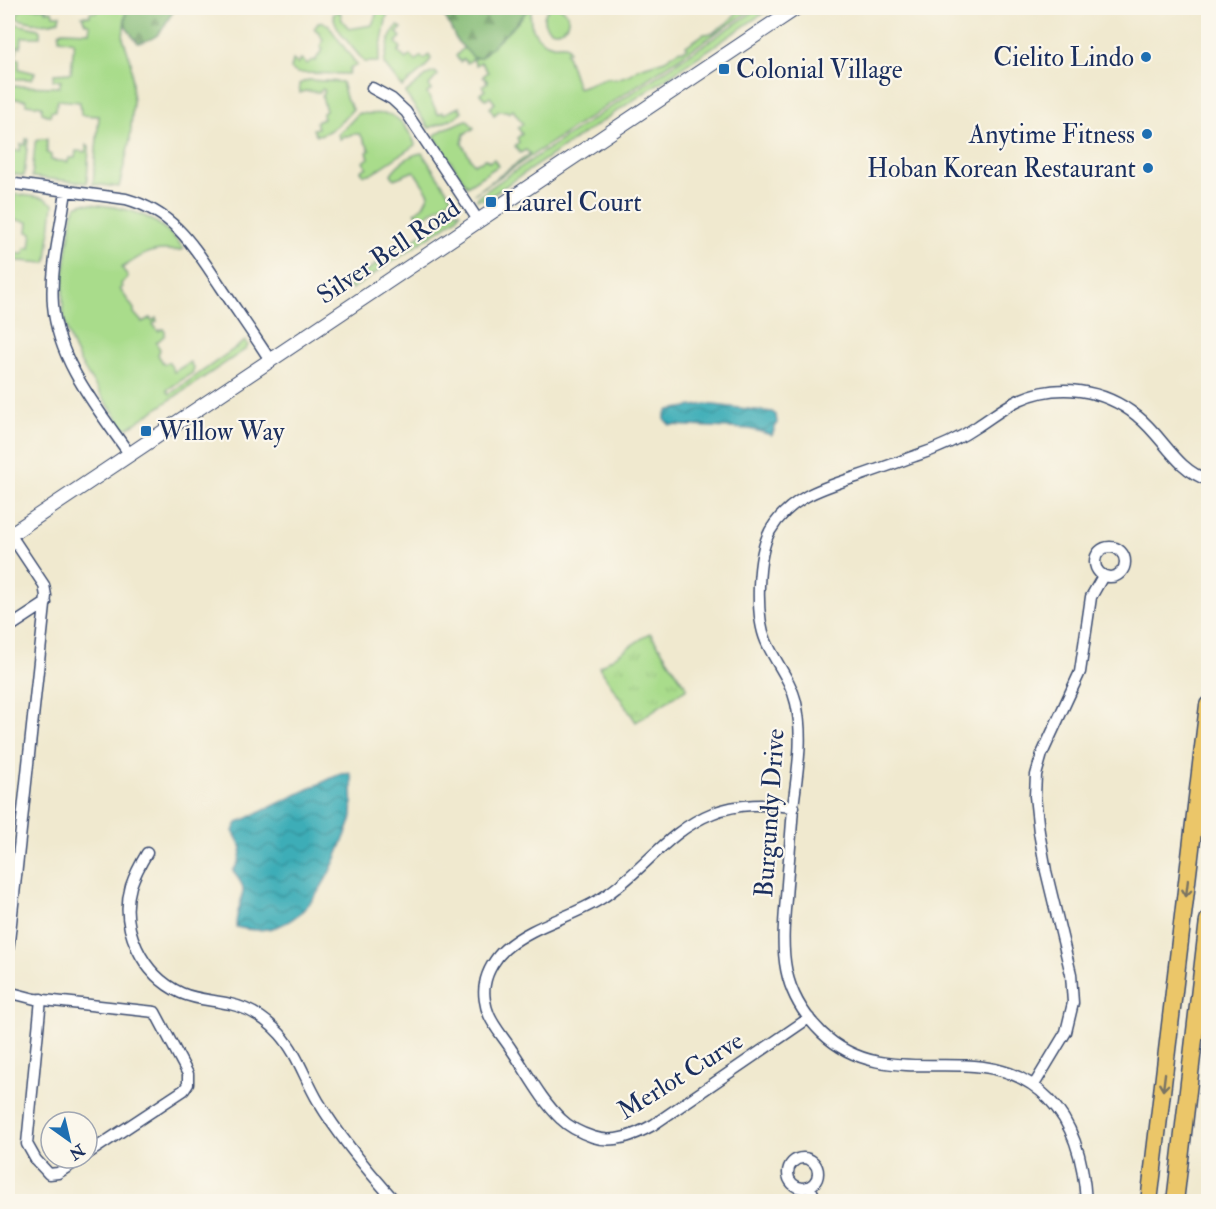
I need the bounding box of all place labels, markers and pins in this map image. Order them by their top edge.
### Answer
place label: Cielito Lindo [993,42,1134,74]
marker: Cielito Lindo [1139,50,1153,64]
place label: Colonial Village [736,54,903,86]
marker: Colonial Village [717,62,731,76]
place label: Anytime Fitness [968,119,1135,151]
marker: Anytime Fitness [1140,127,1154,141]
place label: Hoban Korean Restaurant [867,153,1136,185]
marker: Hoban Korean Restaurant [1141,161,1155,175]
place label: Laurel Court [503,187,642,219]
marker: Laurel Court [484,195,498,209]
place label: Willow Way [157,416,285,448]
marker: Willow Way [139,424,153,438]

